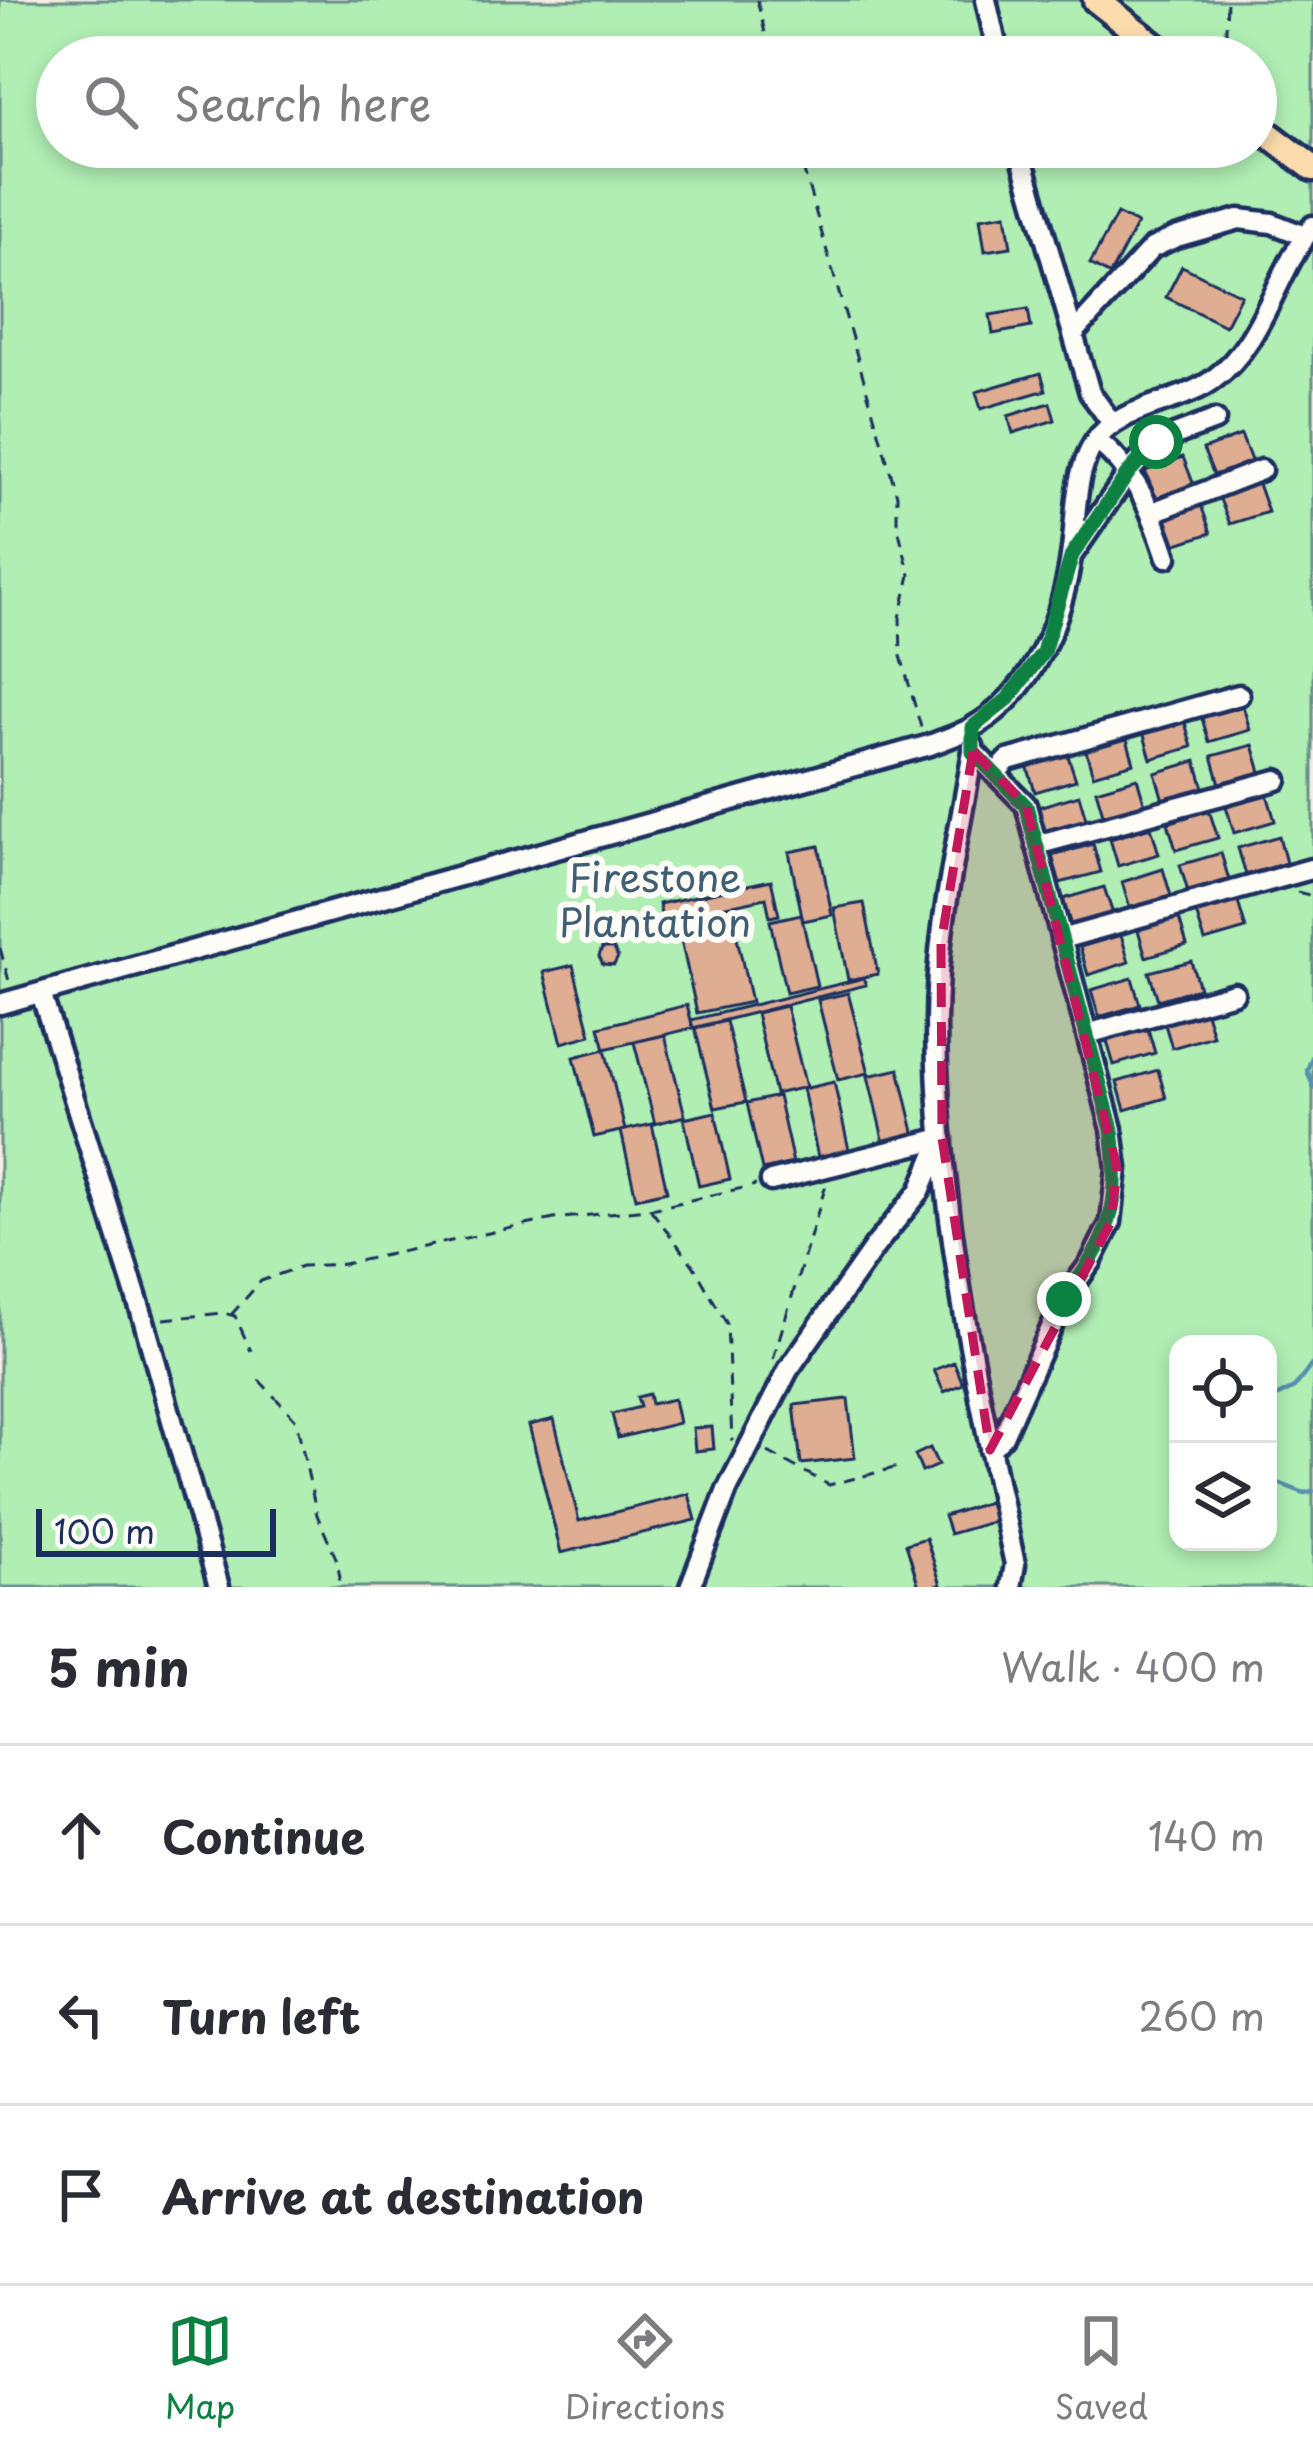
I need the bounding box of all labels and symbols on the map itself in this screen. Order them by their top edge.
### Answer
route start [1129,415,1183,469]
park label: Firestone Plantation [559,846,751,950]
route end [1037,1272,1091,1326]
scale bar [36,1503,276,1556]

